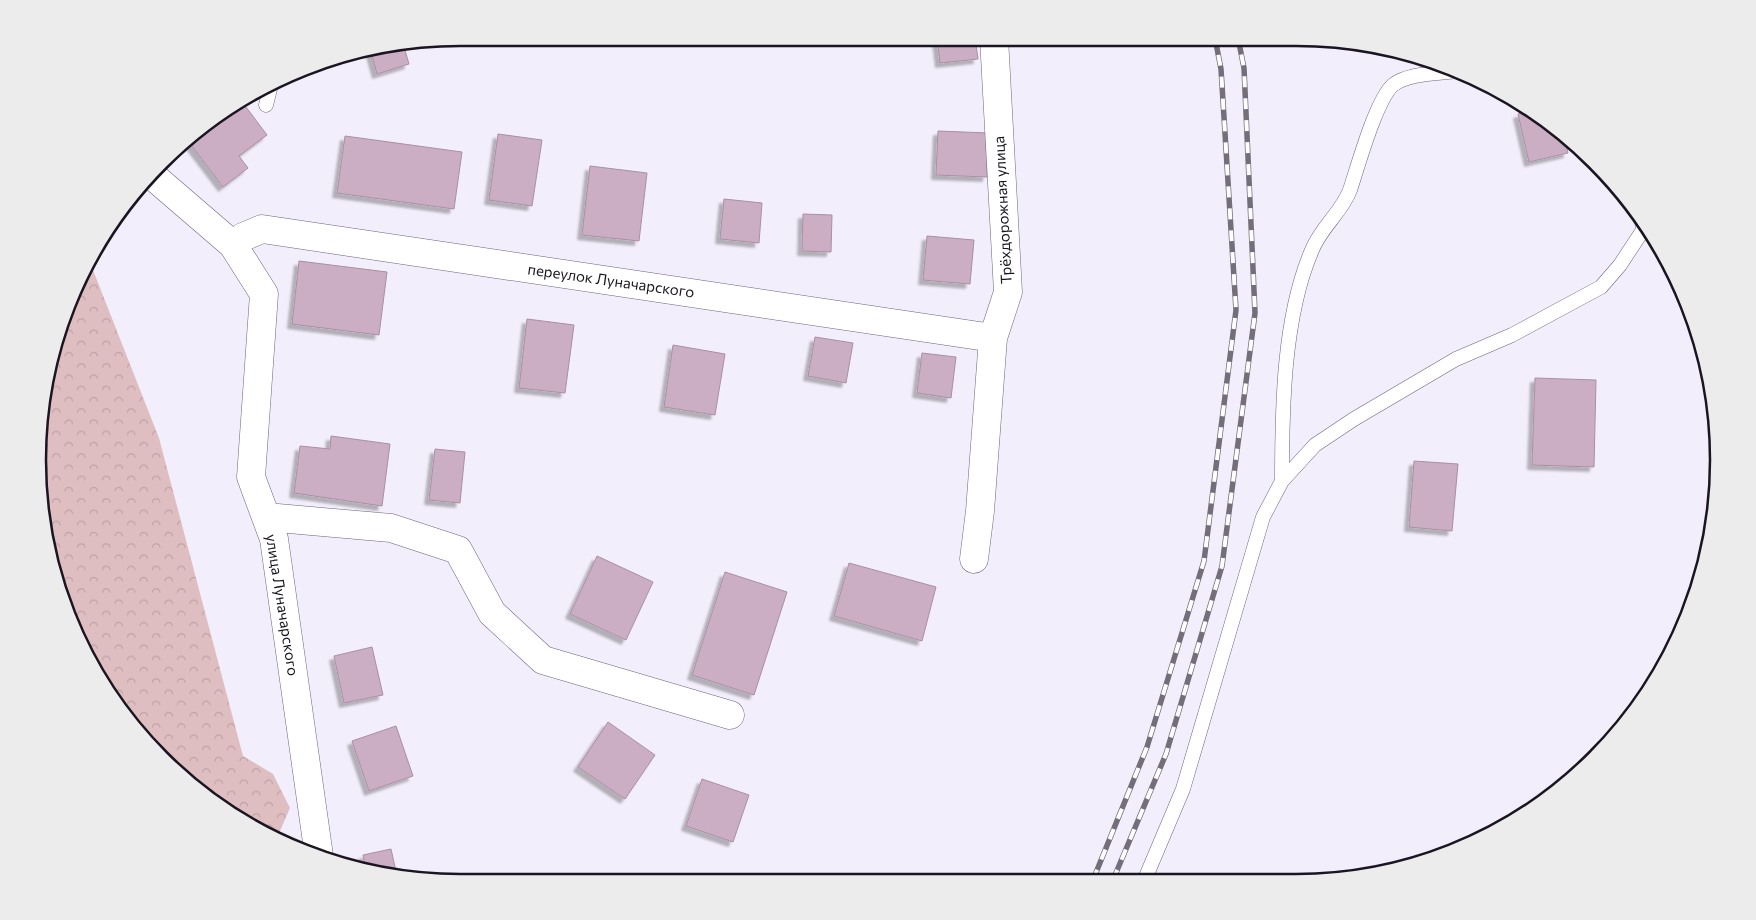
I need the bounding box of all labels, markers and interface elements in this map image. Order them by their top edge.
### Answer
street label: Трёхдорожная улица [989,136,1015,284]
street label: переулок Луначарского [527,259,696,301]
street label: улица Луначарского [263,533,303,677]

